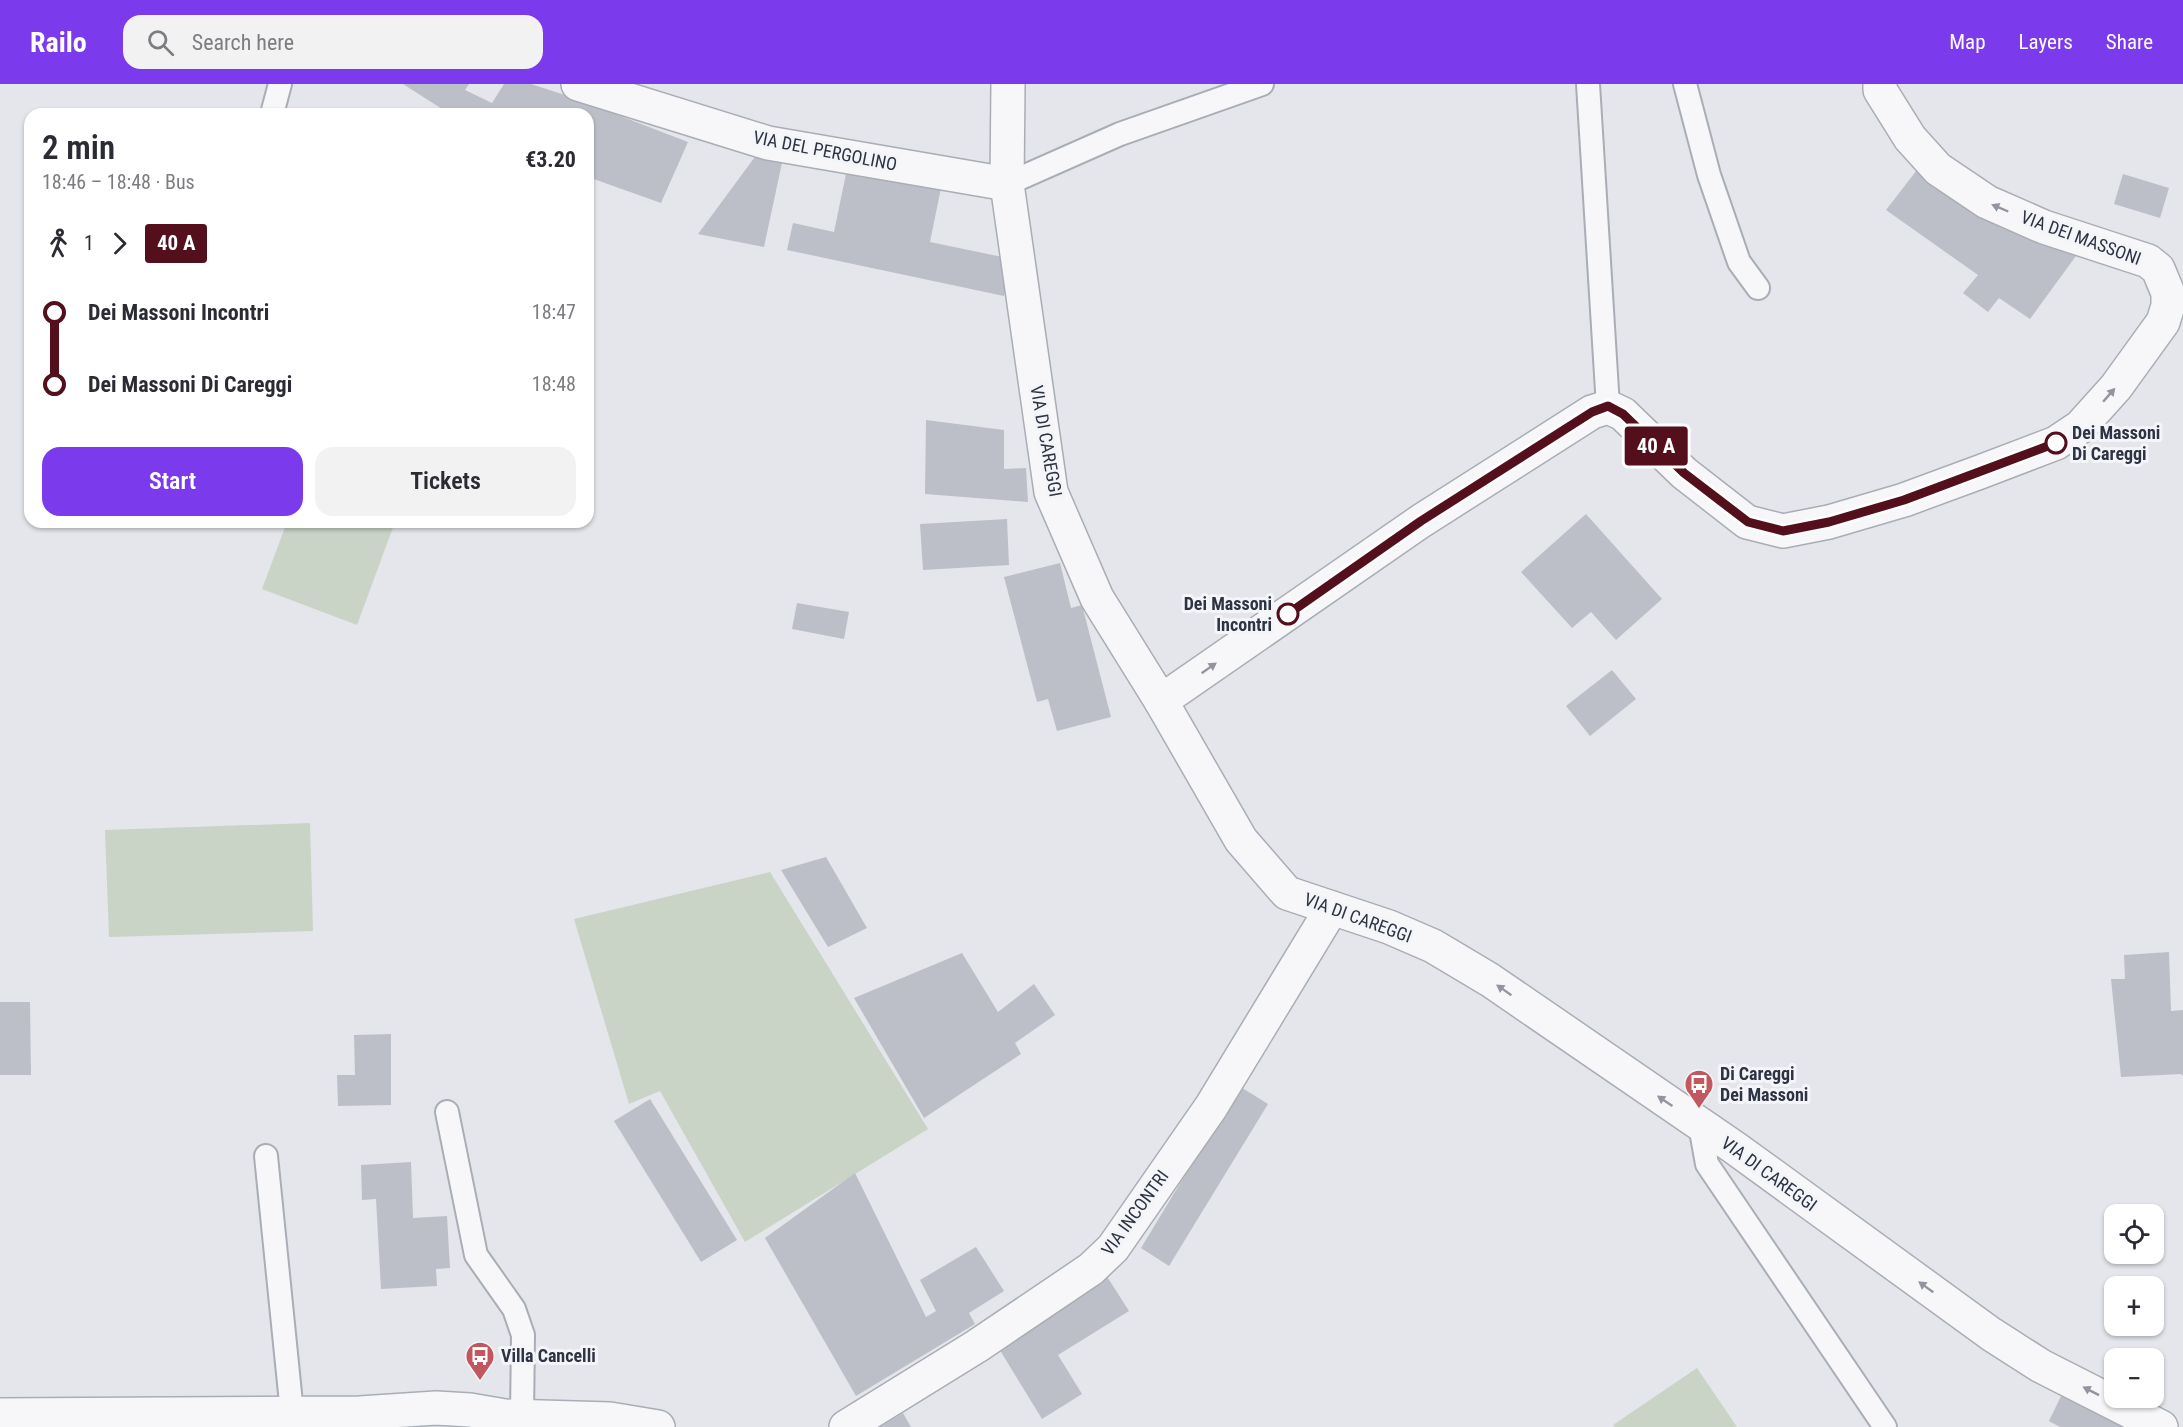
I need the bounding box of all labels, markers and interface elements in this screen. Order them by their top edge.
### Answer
search box [123,15,543,69]
text: Railo [30,26,87,59]
icon: search [144,26,177,59]
text: Search here [192,30,294,55]
text: Map [1949,30,1986,54]
text: Layers [2019,30,2073,54]
text: Share [2106,30,2153,54]
street label: VIA DEL PERGOLINO [751,126,899,175]
text: 2 min [42,128,115,167]
text: €3.20 [525,147,576,172]
text: 18:46 – 18:48 · Bus [42,170,195,194]
one-way arrow [1991,203,2009,212]
street label: VIA DEI MASSONI [2018,206,2144,269]
icon: walk [42,227,75,260]
icon: forward [103,227,136,260]
text: 1 [84,231,94,255]
text: 40 A [157,231,195,255]
text: Dei Massoni Incontri [88,300,269,325]
text: 18:47 [532,300,576,324]
text: Dei Massoni Di Careggi [88,372,292,397]
text: 18:48 [532,372,576,396]
street label: VIA DI CAREGGI [1026,383,1067,498]
one-way arrow [2102,388,2115,403]
place label: Dei Massoni Di Careggi [2072,422,2160,464]
line badge: 40 A [1614,426,1698,466]
marker: Dei Massoni Di Careggi [2045,432,2067,454]
text: 40 A [1637,434,1675,458]
button: Start [42,447,303,516]
button: Tickets [315,447,576,516]
place label: Dei Massoni Incontri [1184,593,1272,635]
marker: Dei Massoni Incontri [1277,603,1299,625]
one-way arrow [1201,663,1217,674]
street label: VIA DI CAREGGI [1301,888,1415,947]
one-way arrow [1497,984,1513,996]
place label: Di Careggi Dei Massoni [1720,1063,1808,1105]
bus stop icon: Di Careggi Dei Massoni [1683,1068,1715,1110]
one-way arrow [1657,1095,1673,1107]
street label: VIA DI CAREGGI [1717,1132,1821,1215]
street label: VIA INCONTRI [1097,1166,1173,1259]
map controls [2104,1204,2164,1408]
button: locate [2104,1204,2164,1264]
button: + [2104,1276,2164,1336]
one-way arrow [1919,1281,1935,1293]
bus stop icon: Villa Cancelli [464,1340,496,1382]
place label: Villa Cancelli [501,1345,596,1366]
button: − [2104,1348,2164,1408]
one-way arrow [2082,1386,2099,1396]

